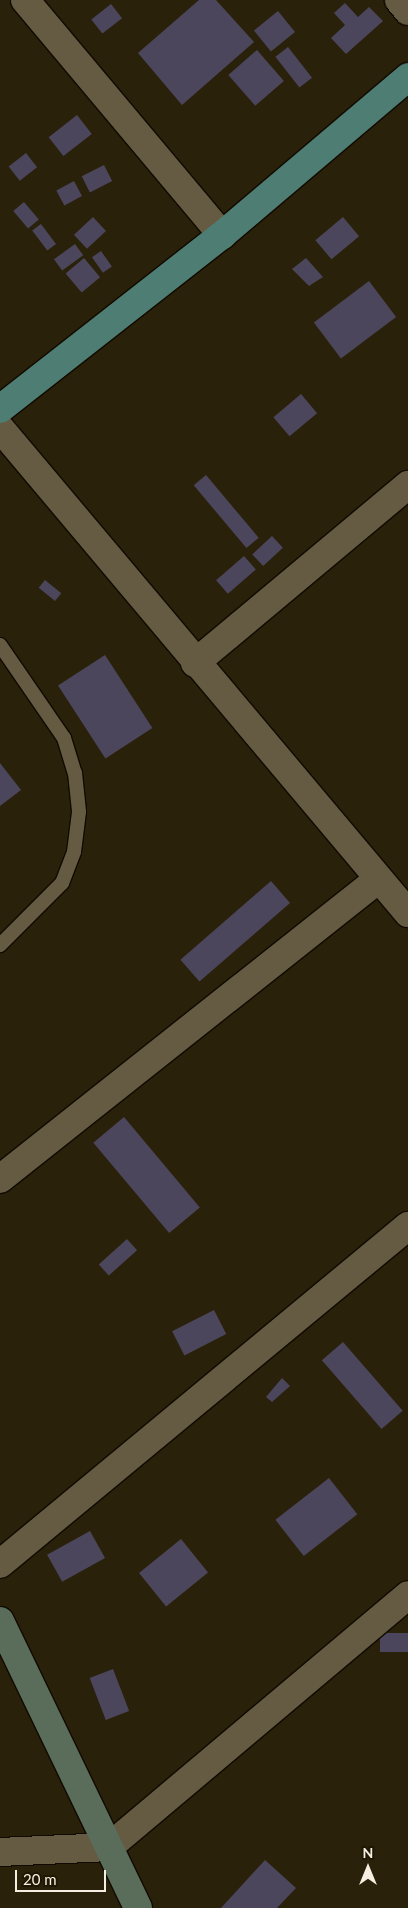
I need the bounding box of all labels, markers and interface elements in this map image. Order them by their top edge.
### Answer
north arrow [343,1843,393,1893]
text: N [363,1844,373,1861]
scale bar [18,1860,109,1892]
text: 20 m [23,1870,57,1888]

